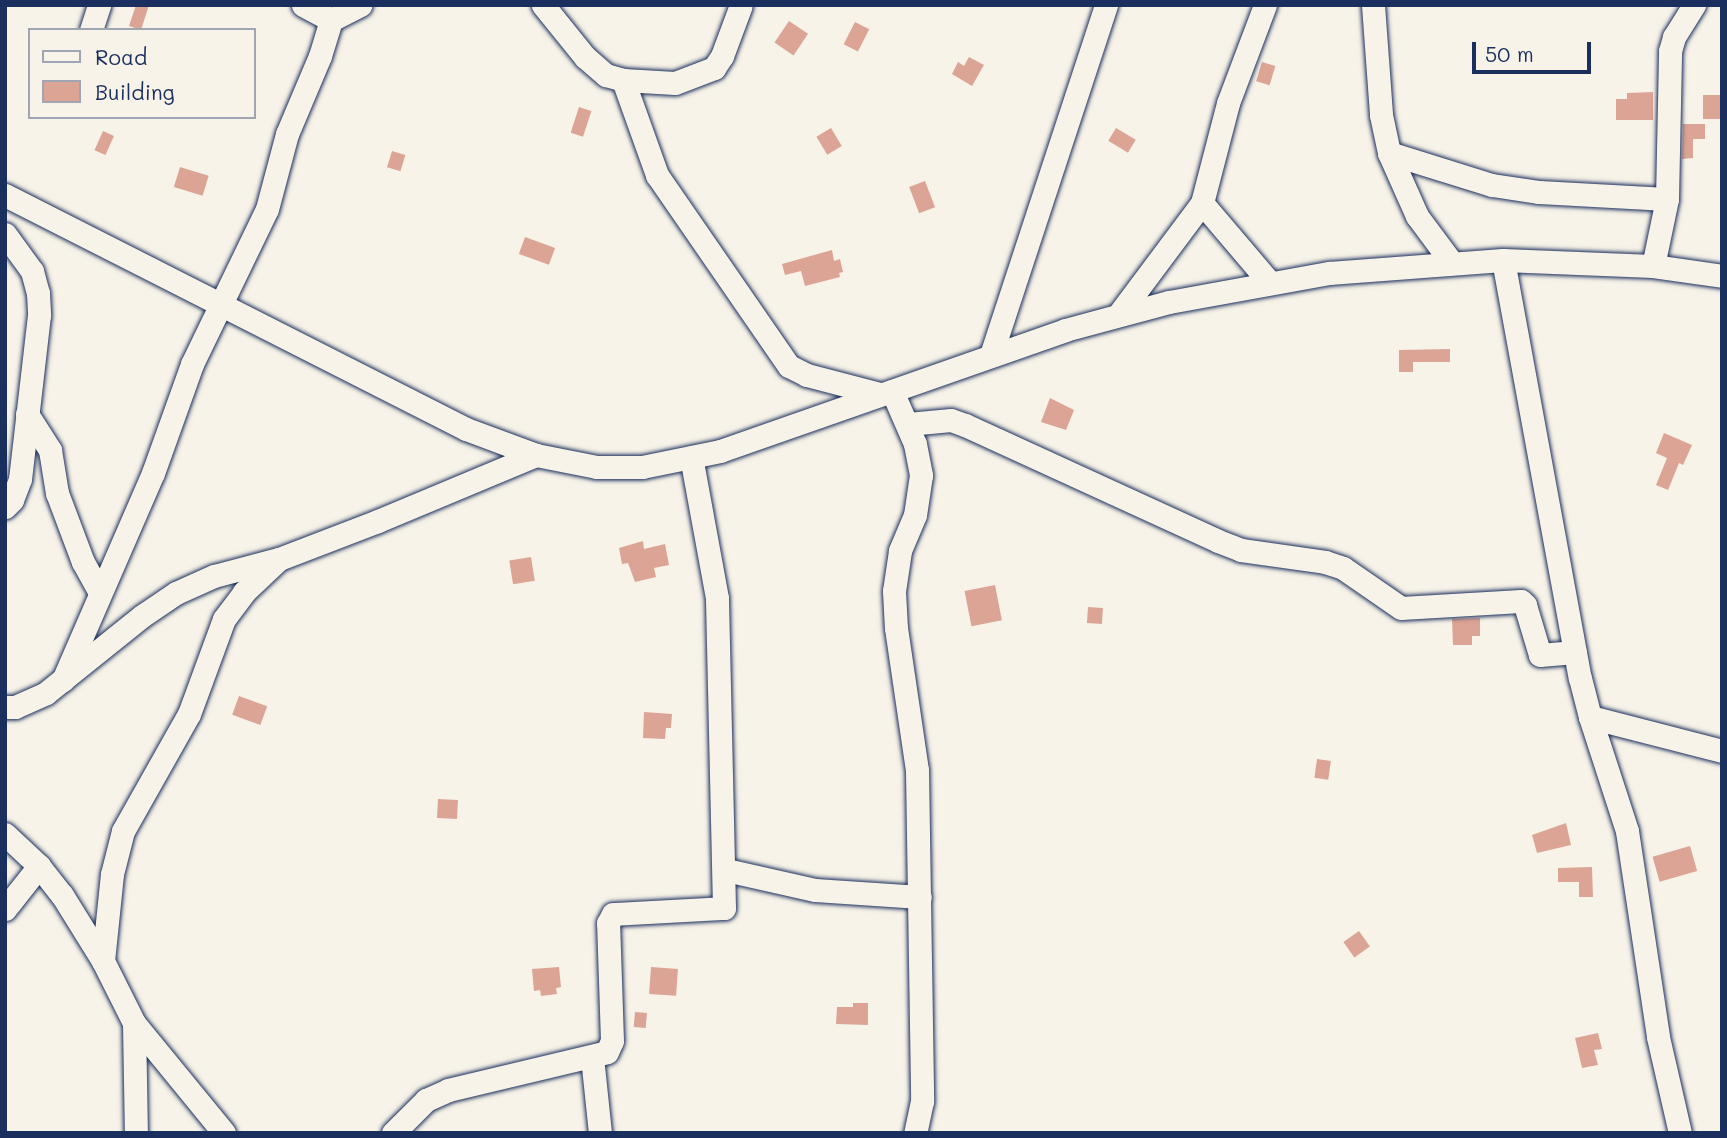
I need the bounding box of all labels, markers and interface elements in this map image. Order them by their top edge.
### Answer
legend [28,28,256,119]
scale bar [1475,28,1594,72]
text: 50 m [1485,40,1534,67]
text: Road [95,43,147,70]
text: Building [95,78,175,105]

